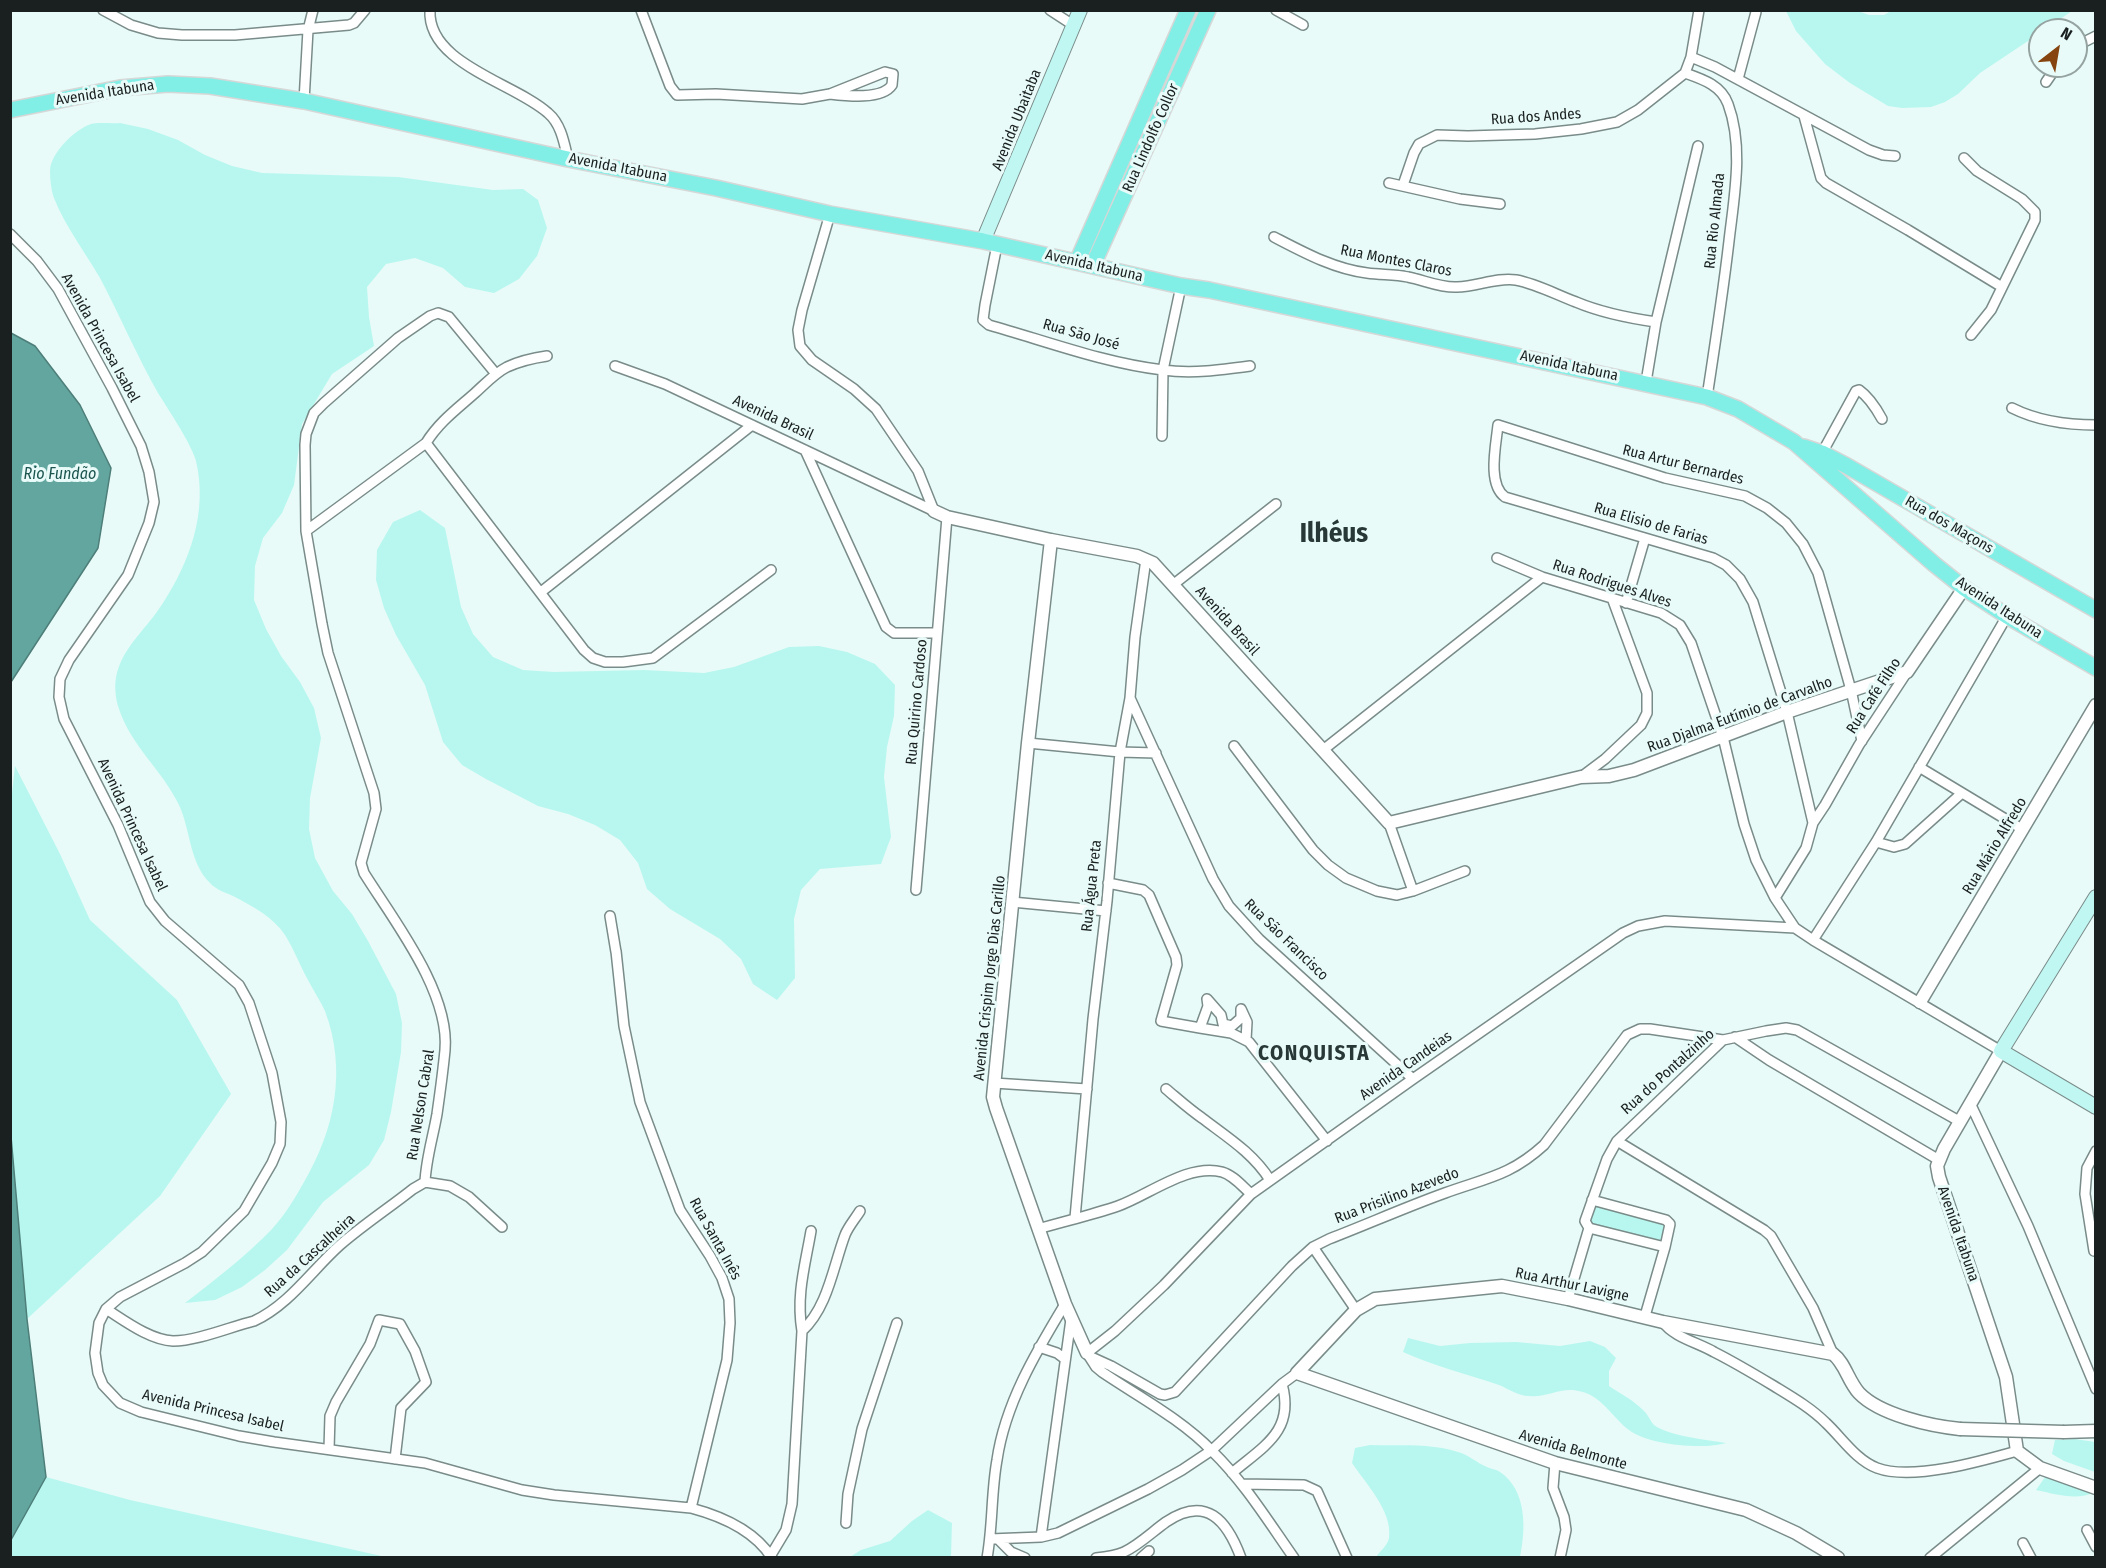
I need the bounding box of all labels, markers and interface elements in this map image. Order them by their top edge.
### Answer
north arrow [2028,18,2088,78]
text: N [2057,23,2076,44]
street label: Avenida Ubaitaba [988,67,1046,173]
street label: Avenida Itabuna [54,76,156,110]
street label: Rua Lindolfo Collor [1119,81,1183,195]
street label: Rua dos Andes [1490,105,1582,129]
street label: Avenida Itabuna [567,150,669,186]
street label: Rua Rio Almada [1701,172,1729,270]
street label: Rua Montes Claros [1339,241,1453,281]
street label: Avenida Itabuna [1043,246,1145,286]
street label: Avenida Princesa Isabel [57,270,143,406]
street label: Rua São José [1041,315,1121,355]
street label: Avenida Itabuna [1518,347,1620,385]
street label: Avenida Brasil [730,391,816,445]
street label: Rua Artur Bernardes [1621,441,1745,489]
water label: Rio Fundão [24,465,96,485]
street label: Rua dos Maçons [1902,492,1996,558]
street label: Rua Elisio de Farias [1592,499,1710,549]
district label: Ilhéus [1300,518,1368,550]
street label: Rua Rodrigues Alves [1550,556,1674,612]
street label: Avenida Itabuna [1952,573,2046,643]
street label: Avenida Brasil [1191,583,1263,659]
street label: Rua Quirino Cardoso [903,638,931,766]
street label: Rua Café Filho [1843,655,1905,737]
street label: Rua Djalma Eutímio de Carvalho [1645,673,1835,757]
street label: Avenida Princesa Isabel [93,756,171,894]
street label: Rua Mário Alfredo [1959,794,2031,898]
street label: Rua Água Preta [1078,839,1106,933]
street label: Avenida Crispim Jorge Dias Carillo [970,875,1010,1081]
street label: Rua São Francisco [1240,895,1332,985]
street label: Rua do Pontalzinho [1618,1025,1718,1119]
street label: Avenida Candeias [1357,1028,1455,1104]
district label: CONQUISTA [1258,1041,1370,1067]
street label: Rua Nelson Cabral [403,1048,439,1162]
street label: Rua Prisilino Azevedo [1332,1164,1462,1228]
street label: Avenida Itabuna [1933,1184,1983,1284]
street label: Rua Santa Inês [685,1195,745,1283]
street label: Rua da Cascalheira [261,1211,359,1301]
street label: Rua Arthur Lavigne [1513,1264,1631,1306]
street label: Avenida Princesa Isabel [141,1386,285,1436]
street label: Avenida Belmonte [1517,1426,1629,1474]

